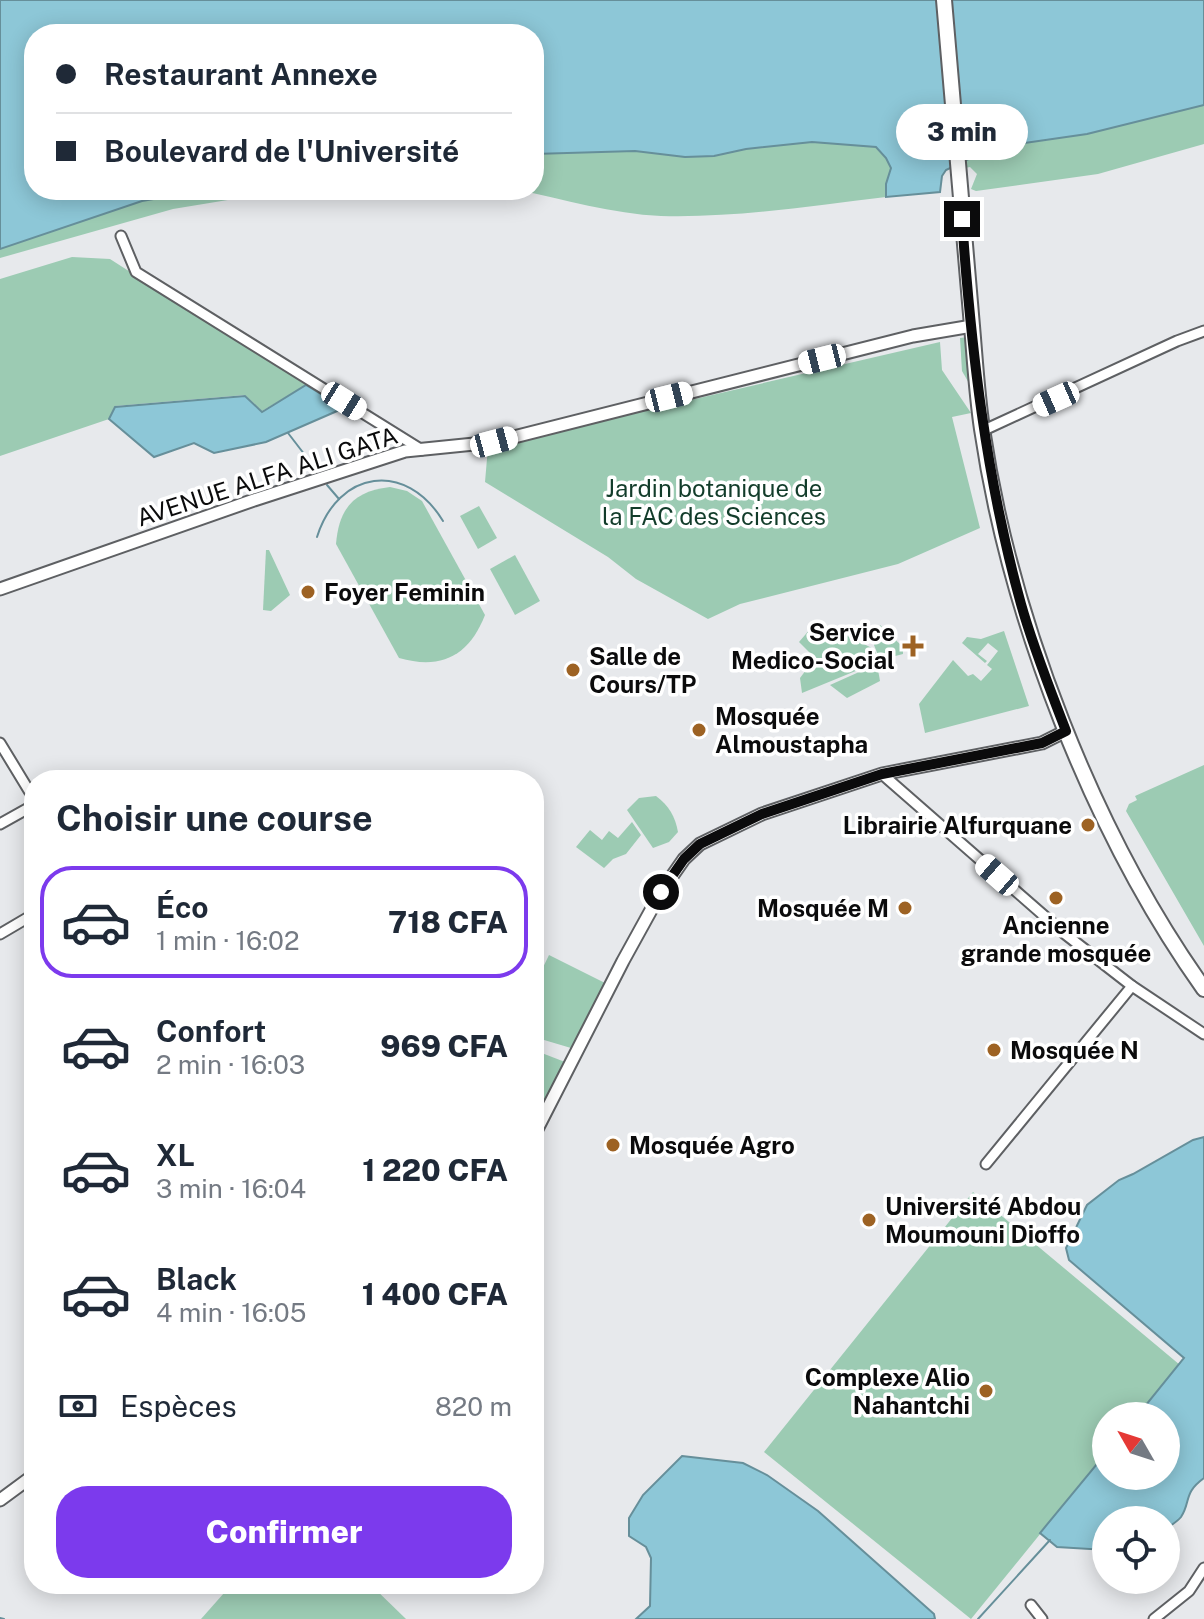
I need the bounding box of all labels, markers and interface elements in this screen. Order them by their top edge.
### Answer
text: Restaurant Annexe [104,56,378,92]
callout: 3 min [896,103,1028,159]
text: 3 min [927,116,997,147]
text: Boulevard de l'Université [104,133,459,169]
route end [944,201,980,237]
car [796,342,848,376]
car [317,378,371,424]
car [1029,378,1083,420]
car [643,380,695,414]
street label: AVENUE ALFA ALI GATA [133,421,401,531]
car [468,424,520,460]
park label: Jardin botanique de la FAC des Sciences [602,474,826,530]
place label: Foyer Feminin [324,578,485,606]
marker: Foyer Feminin [299,583,317,601]
place label: Service Medico-Social [731,618,895,674]
marker: Service Medico-Social [902,635,924,657]
place label: Salle de Cours/TP [589,642,696,698]
marker: Salle de Cours/TP [564,661,582,679]
place label: Mosquée Almoustapha [715,702,868,758]
marker: Mosquée Almoustapha [690,721,708,739]
text: Choisir une course [56,797,373,839]
place label: Librairie Alfurquane [843,811,1072,839]
marker: Librairie Alfurquane [1079,816,1097,834]
car [971,850,1023,900]
route start [643,874,679,910]
icon: car [60,886,132,958]
text: Éco [156,889,209,925]
marker: Ancienne grande mosquée [1047,889,1065,907]
place label: Mosquée M [757,894,889,922]
marker: Mosquée M [896,899,914,917]
text: 718 CFA [388,904,508,940]
place label: Ancienne grande mosquée [961,911,1151,967]
text: 1 min · 16:02 [156,925,299,956]
icon: car [60,1010,132,1082]
text: Confort [156,1013,266,1049]
text: 969 CFA [380,1028,508,1064]
place label: Mosquée N [1010,1036,1139,1064]
marker: Mosquée N [985,1041,1003,1059]
text: 2 min · 16:03 [156,1049,305,1080]
place label: Mosquée Agro [629,1131,795,1159]
icon: car [60,1134,132,1206]
marker: Mosquée Agro [604,1136,622,1154]
text: XL [156,1137,195,1173]
text: 1 220 CFA [362,1152,508,1188]
text: 3 min · 16:04 [156,1173,306,1204]
place label: Université Abdou Moumouni Dioffo [885,1192,1081,1248]
marker: Université Abdou Moumouni Dioffo [860,1211,878,1229]
icon: car [60,1258,132,1330]
text: Black [156,1261,237,1297]
text: 1 400 CFA [362,1276,508,1312]
text: 4 min · 16:05 [156,1297,306,1328]
place label: Complexe Alio Nahantchi [805,1363,970,1419]
marker: Complexe Alio Nahantchi [977,1382,995,1400]
icon: cash [56,1384,100,1428]
text: Espèces [120,1388,237,1424]
text: 820 m [435,1391,512,1422]
north arrow [1092,1402,1180,1490]
map controls [1092,1402,1180,1594]
button: Confirmer [56,1486,512,1578]
button: locate [1092,1506,1180,1594]

